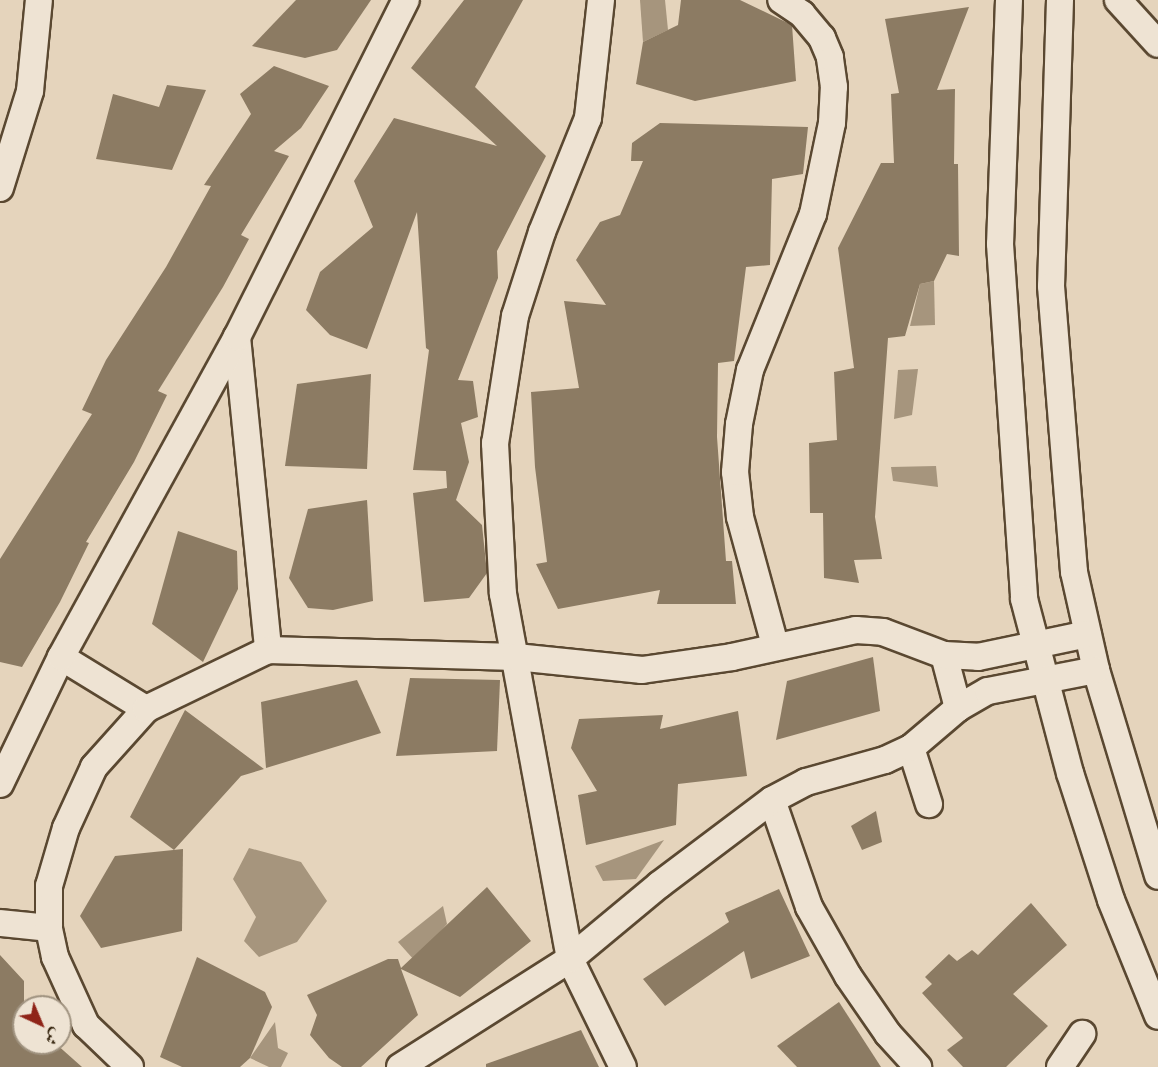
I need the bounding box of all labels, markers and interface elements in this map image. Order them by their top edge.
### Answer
north arrow [12,995,72,1055]
text: ش [40,1024,66,1049]

